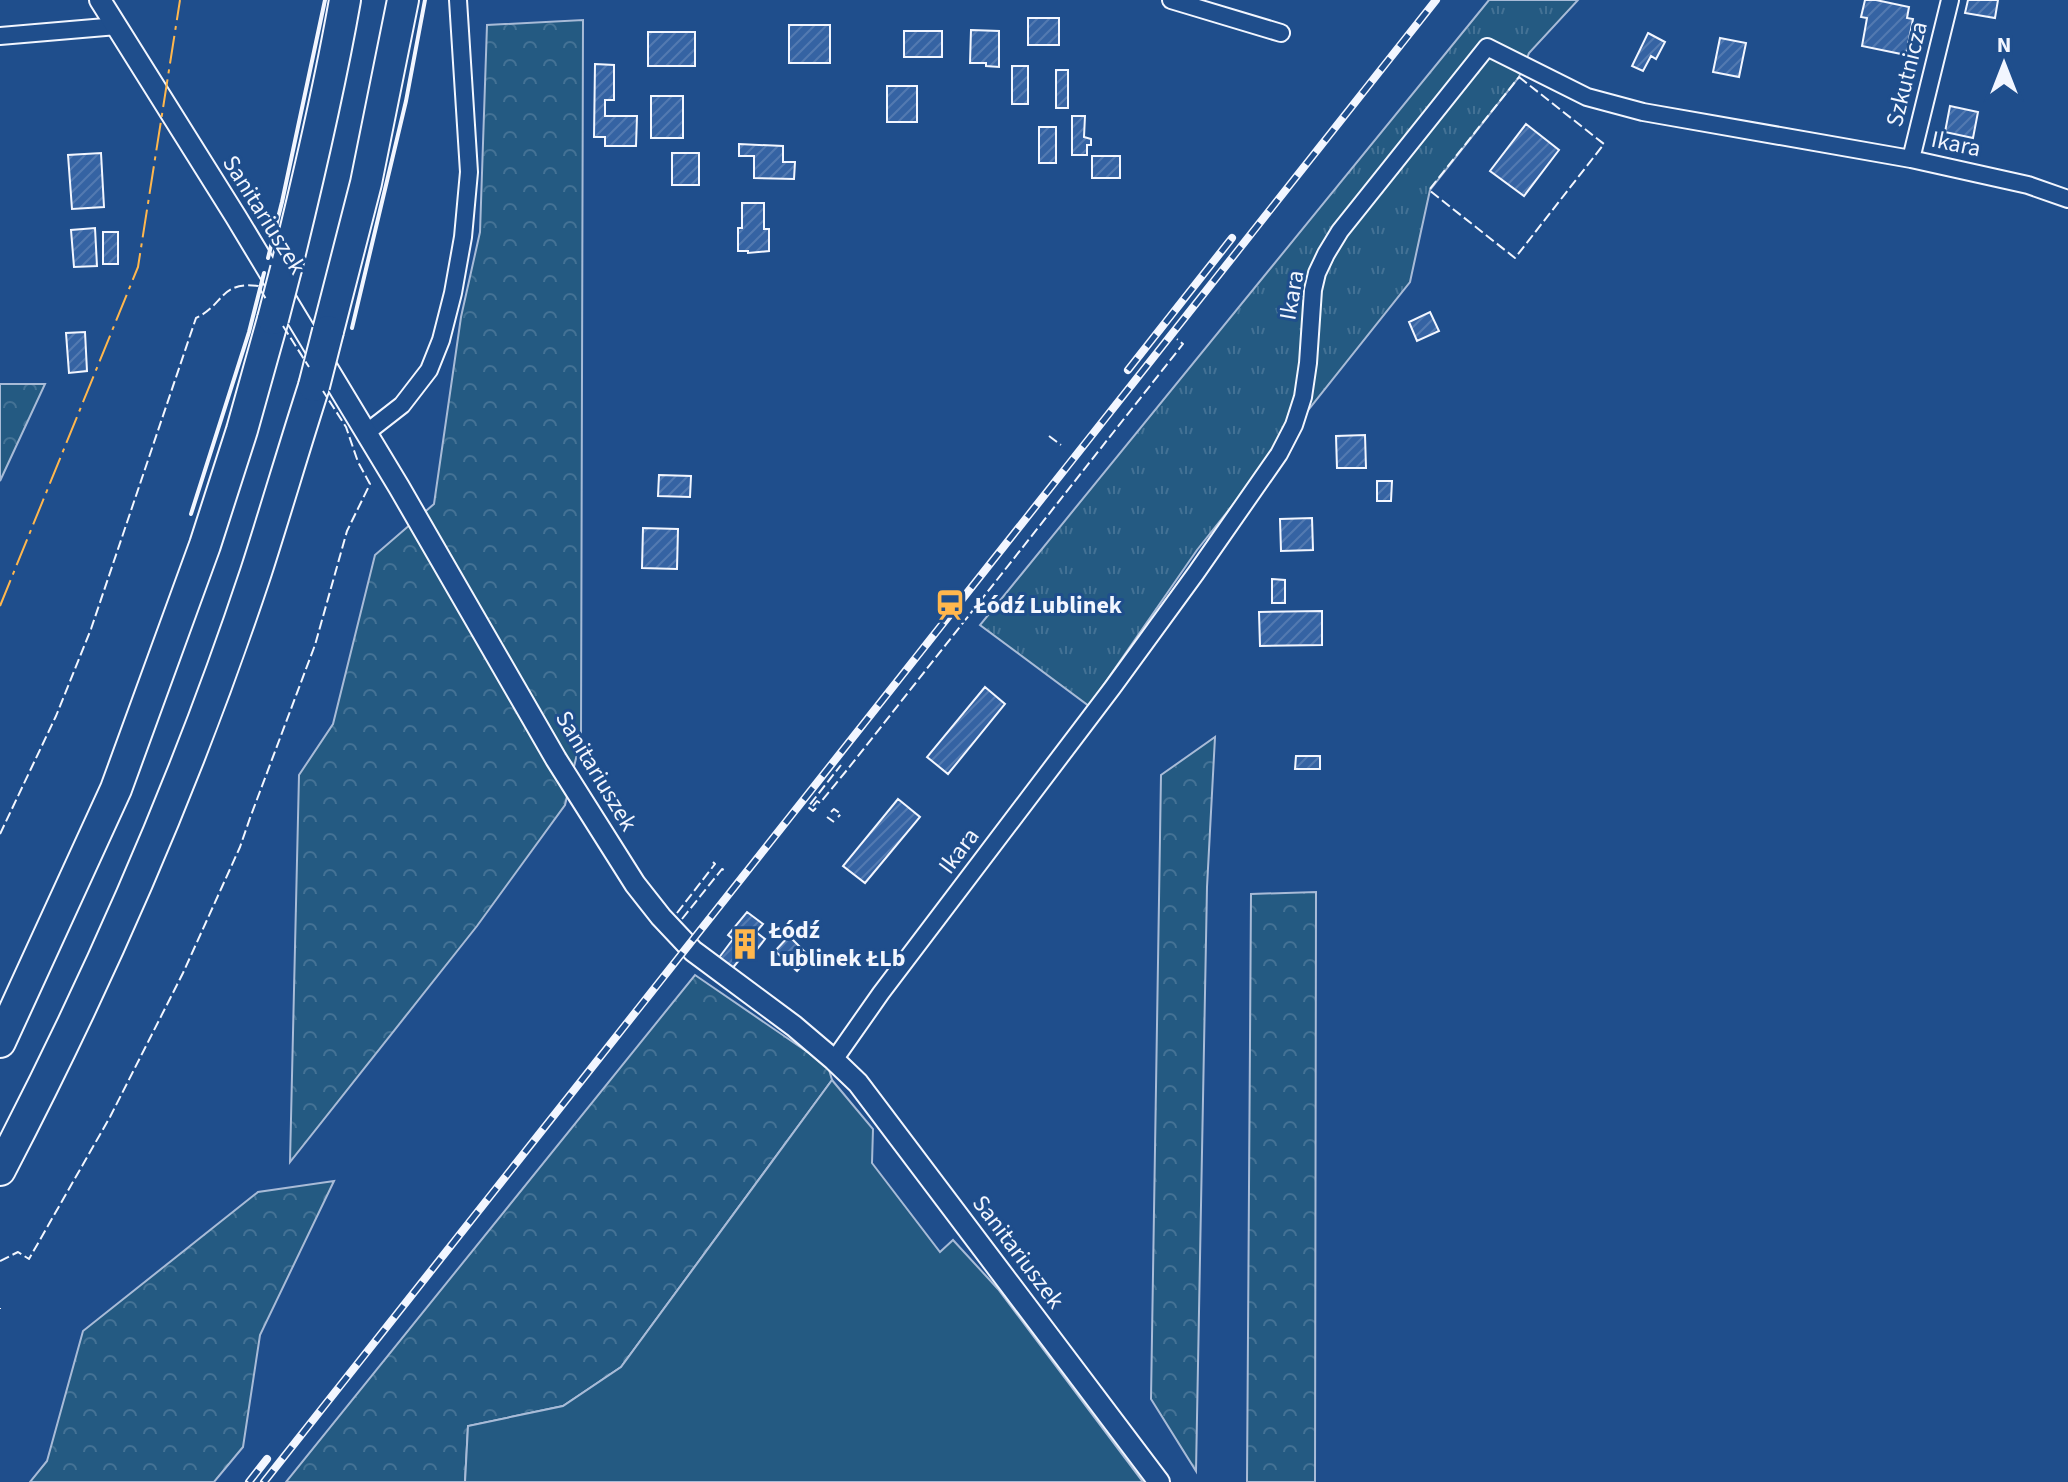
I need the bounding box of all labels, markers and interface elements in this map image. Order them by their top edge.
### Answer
street label: Szkutnicza [1877,18,1937,130]
north arrow [1964,24,2044,104]
text: N [1997,29,2011,61]
street label: Ikara [1928,122,1984,166]
street label: Sanitariuszek [213,149,315,282]
street label: Ikara [1270,267,1314,323]
station icon: Łódź Lublinek [933,588,967,622]
place label: Łódź Lublinek [973,588,1123,623]
street label: Sanitariuszek [546,704,646,838]
street label: Ikara [930,821,988,881]
place label: Łódź Lublinek ŁLb [768,913,905,976]
building icon: Łódź Lublinek ŁLb [728,927,762,961]
street label: Sanitariuszek [963,1188,1073,1316]

